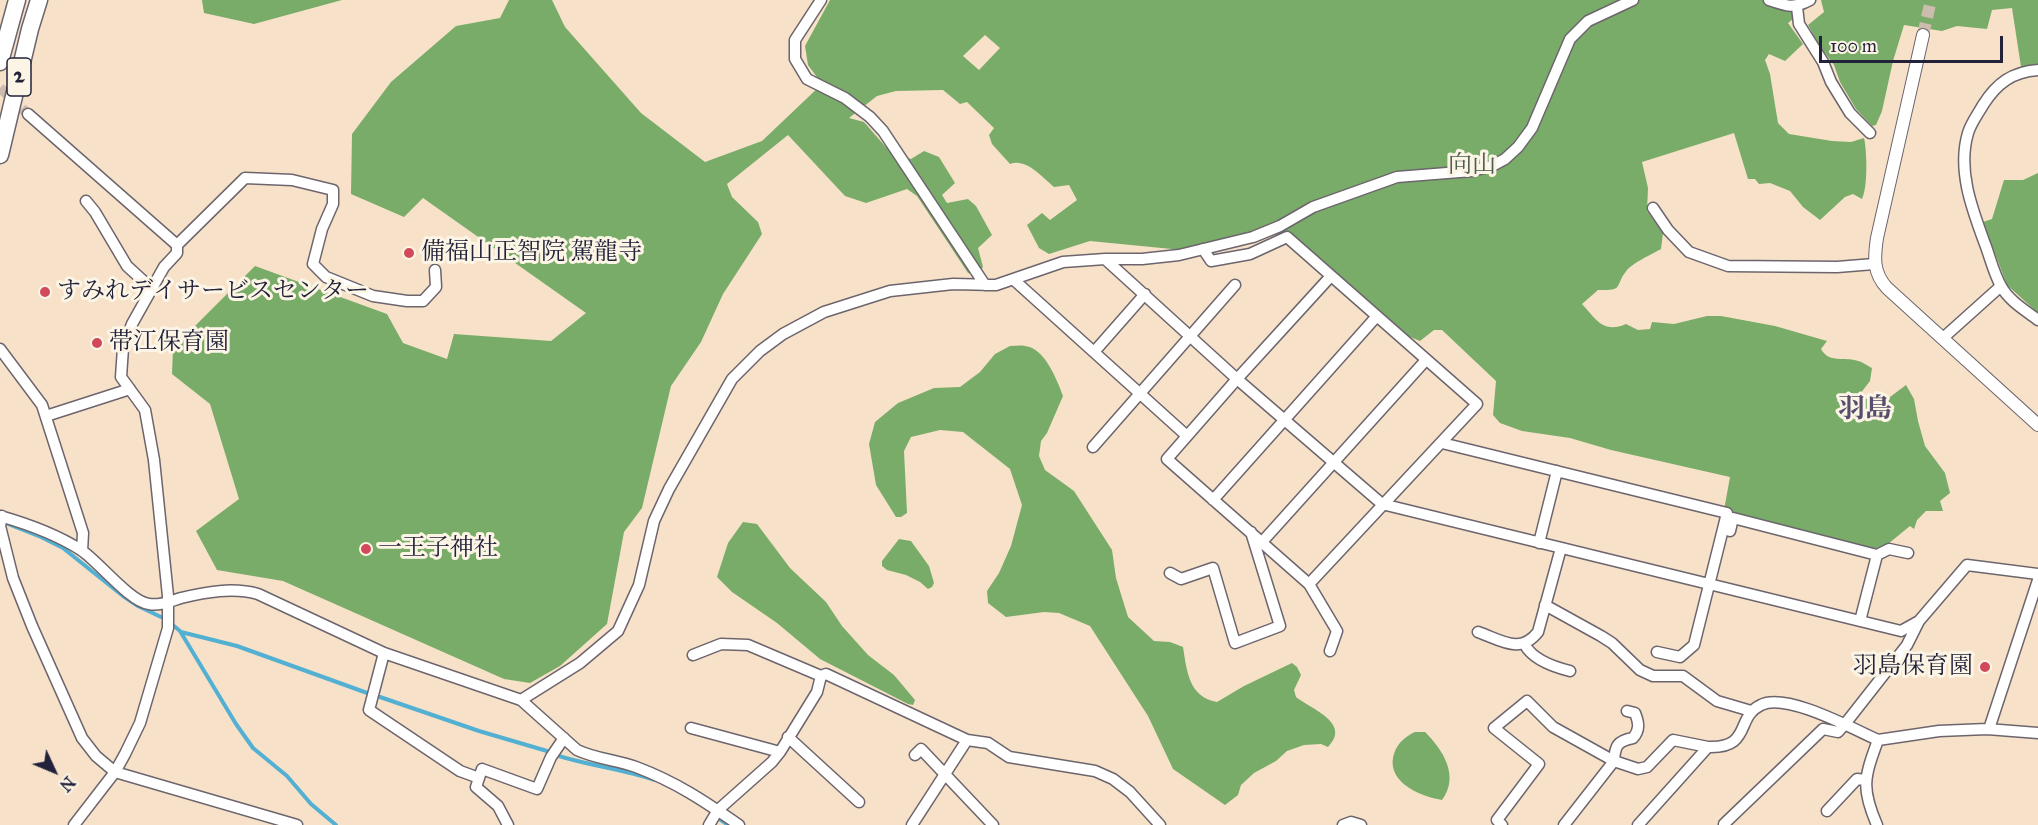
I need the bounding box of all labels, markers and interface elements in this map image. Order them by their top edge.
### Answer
scale bar [1822,24,2006,62]
text: 100 m [1830,35,1877,57]
road number: 2 [7,58,31,96]
park label: 向山 [1448,152,1496,180]
place label: 備福山正智院 駕龍寺 [421,239,642,267]
marker: 備福山正智院 駕龍寺 [402,246,416,260]
place label: すみれデイサービスセンター [57,278,369,306]
marker: すみれデイサービスセンター [38,285,52,299]
place label: 帯江保育園 [109,329,229,357]
marker: 帯江保育園 [90,336,104,350]
district label: 羽島 [1838,394,1892,426]
place label: 一王子神社 [378,535,498,563]
marker: 一王子神社 [359,542,373,556]
place label: 羽島保育園 [1853,653,1973,681]
marker: 羽島保育園 [1978,660,1992,674]
north arrow [24,741,84,801]
text: N [56,772,79,795]

